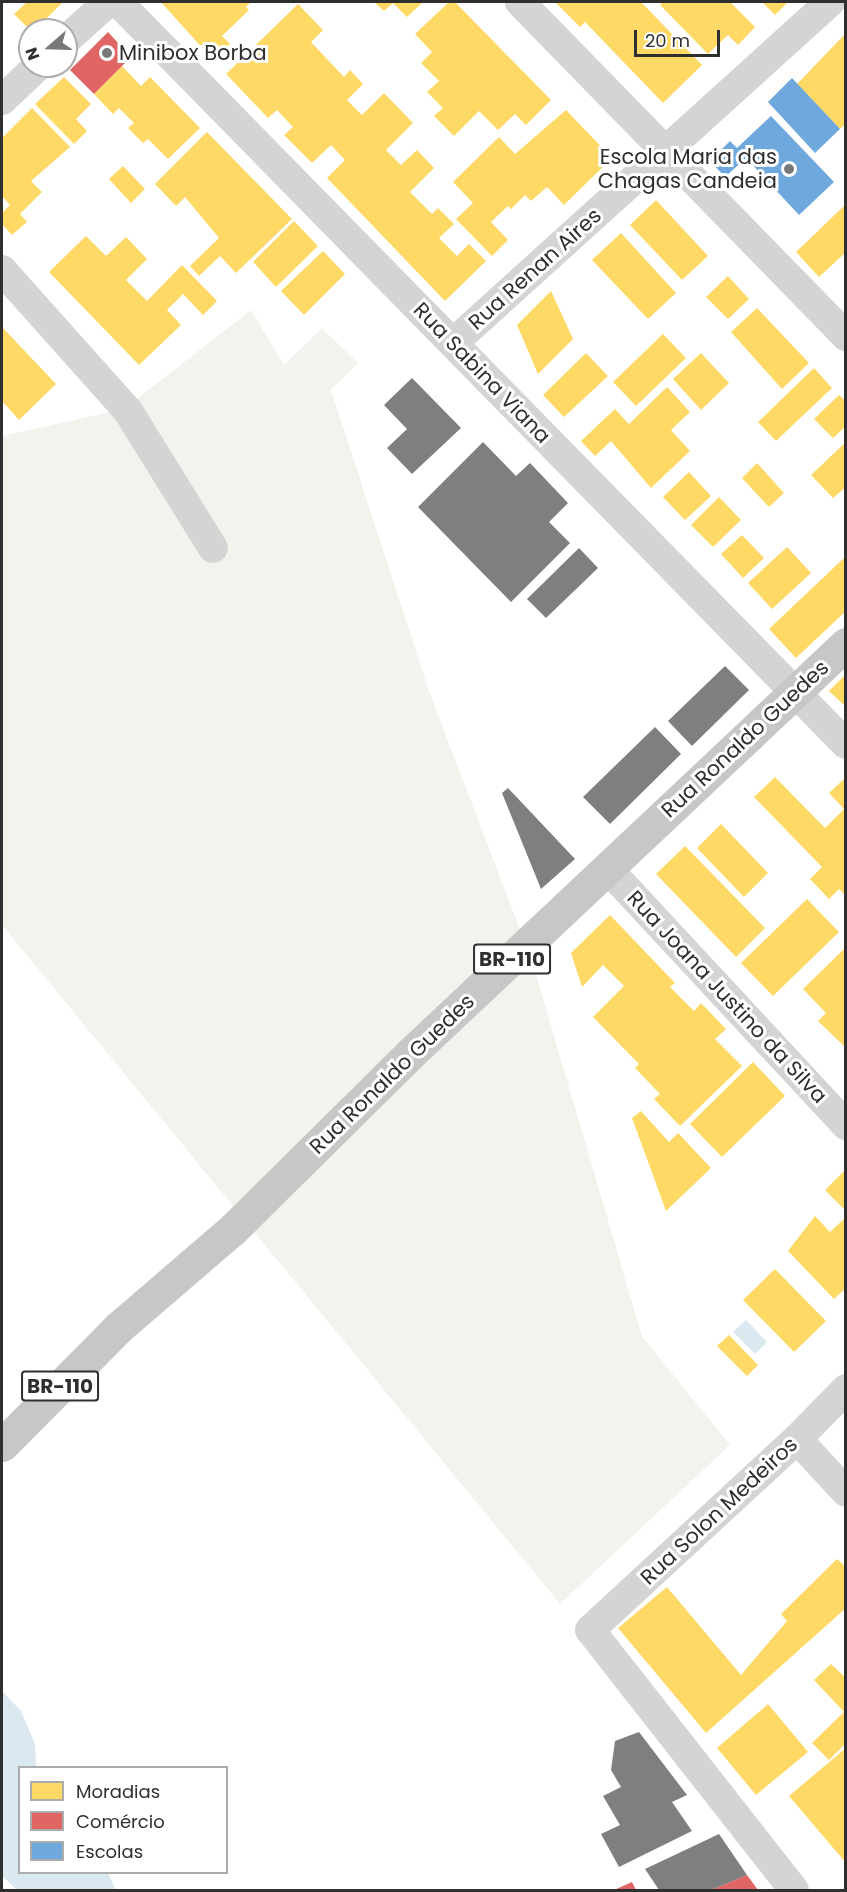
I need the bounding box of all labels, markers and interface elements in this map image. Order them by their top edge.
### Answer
north arrow [18,18,78,78]
scale bar [637,18,722,56]
text: 20 m [645,28,690,53]
place label: Minibox Borba [119,40,267,66]
text: N [20,44,45,63]
marker: Minibox Borba [100,46,114,60]
place label: Escola Maria das Chagas Candeia [598,144,777,194]
marker: Escola Maria das Chagas Candeia [782,162,796,176]
street label: Rua Renan Aires [464,203,606,335]
street label: Rua Sabina Viana [408,297,556,449]
street label: Rua Ronaldo Guedes [656,655,834,823]
street label: Rua Joana Justino da Silva [622,885,832,1109]
road number: BR-110 [473,942,551,976]
street label: Rua Ronaldo Guedes [304,989,480,1159]
road number: BR-110 [21,1369,99,1403]
street label: Rua Solon Medeiros [635,1432,803,1590]
legend [18,1766,228,1874]
text: Moradias [76,1779,160,1804]
text: Comércio [76,1809,165,1834]
text: Escolas [76,1839,143,1864]

